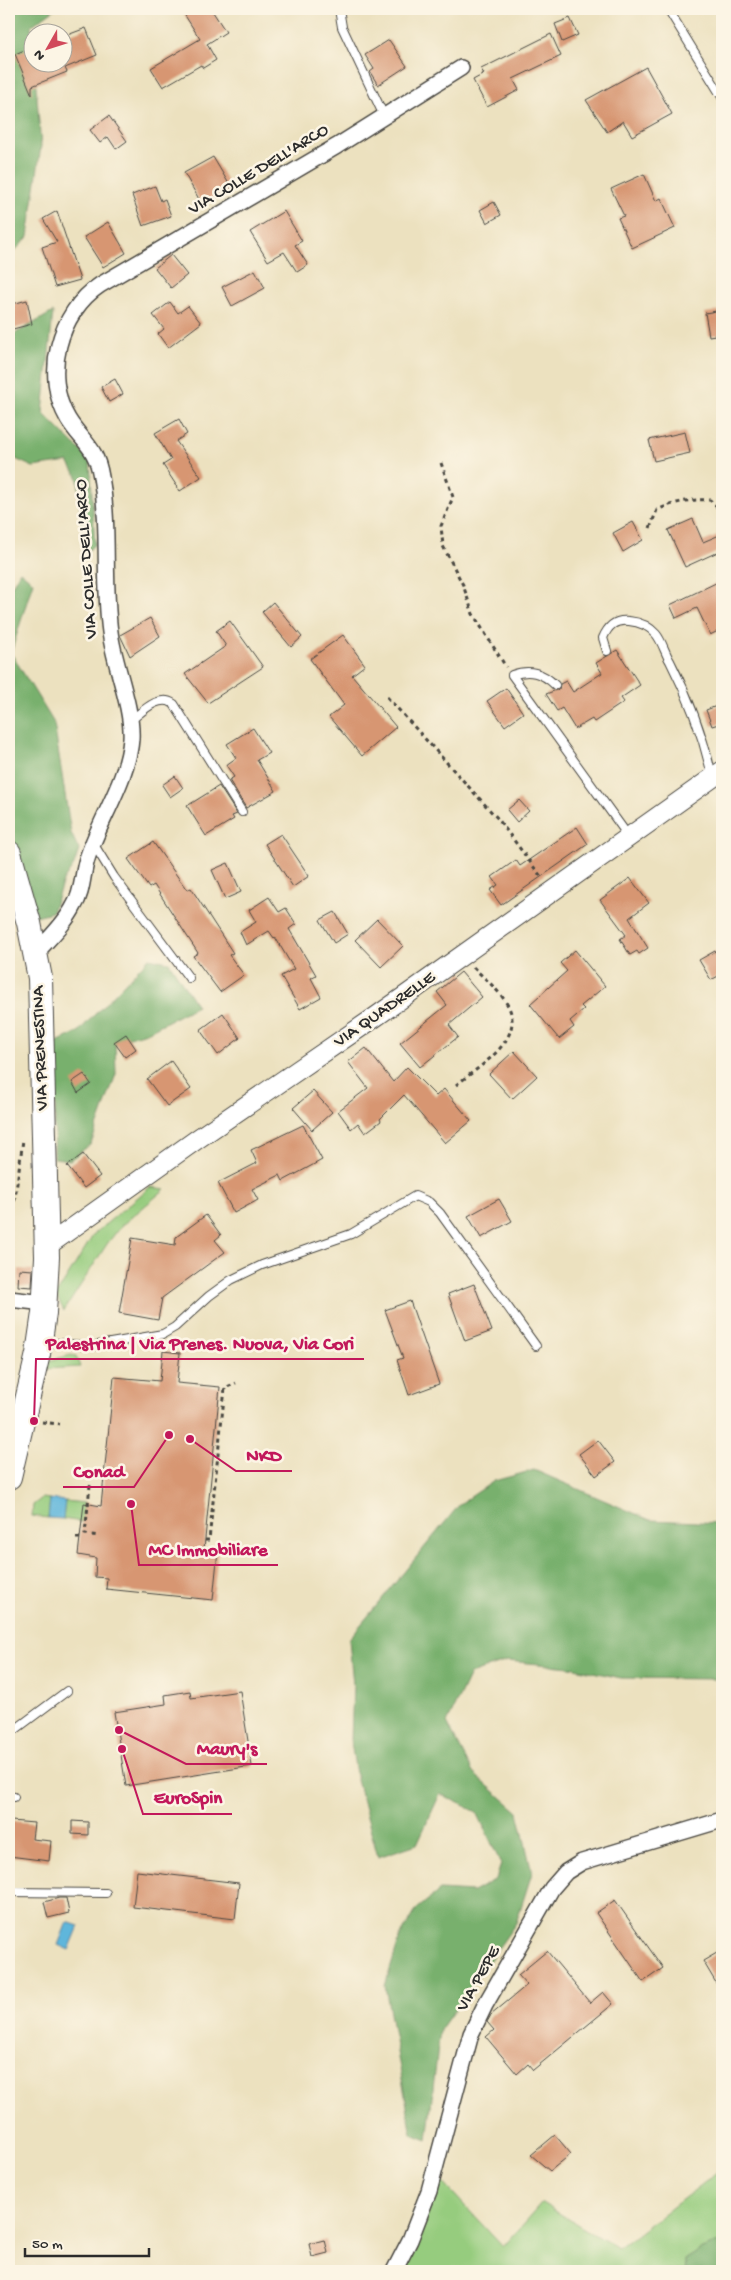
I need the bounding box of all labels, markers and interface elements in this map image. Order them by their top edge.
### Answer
north arrow [22,22,72,72]
text: N [30,46,49,64]
street label: VIA COLLE DELL'ARCO [184,120,333,221]
street label: VIA COLLE DELL'ARCO [71,478,103,640]
street label: VIA QUADRELLE [329,967,440,1053]
street label: VIA PRENESTINA [28,984,54,1112]
callout: Palestrina | Via Prenes. Nuova, Via Cori [36,1325,364,1359]
text: Palestrina | Via Prenes. Nuova, Via Cori [45,1334,354,1357]
callout: NKD [236,1437,292,1471]
text: NKD [246,1446,282,1469]
callout: Conad [63,1453,134,1487]
text: Conad [73,1462,126,1485]
callout: MC Immobiliare [139,1531,278,1565]
text: MC Immobiliare [149,1540,269,1563]
callout: Maury's [186,1730,267,1764]
text: Maury's [197,1739,258,1762]
callout: EuroSpin [143,1780,232,1814]
text: EuroSpin [154,1788,223,1811]
street label: VIA PEPE [452,1942,506,2016]
scale bar [25,2225,149,2257]
text: 50 m [32,2236,63,2254]

